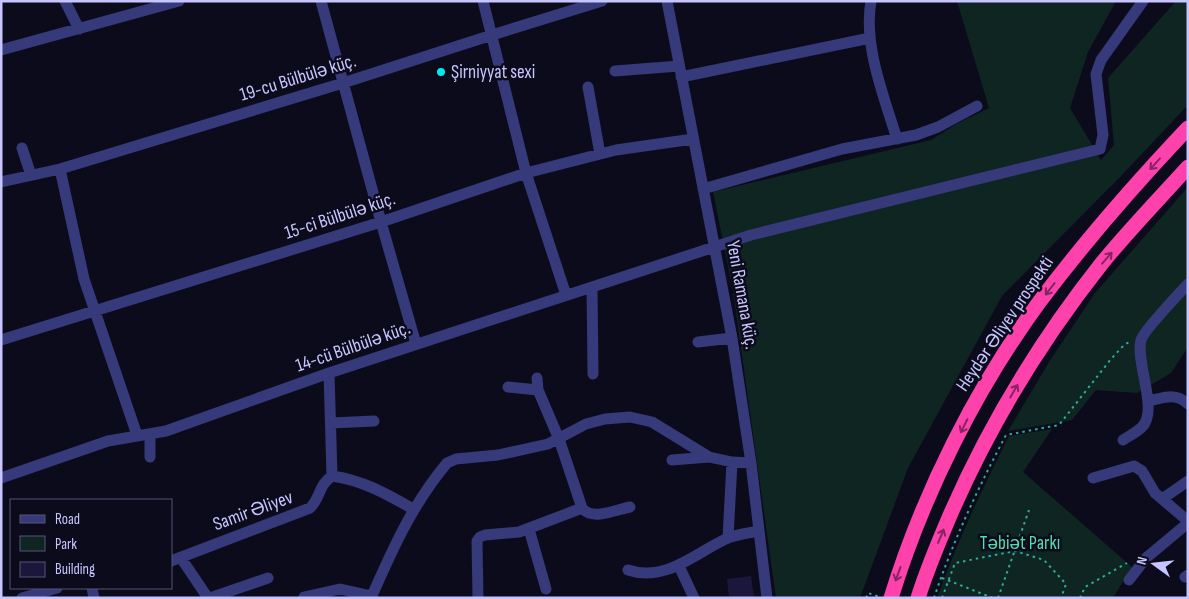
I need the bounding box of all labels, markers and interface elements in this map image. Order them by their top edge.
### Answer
street label: 19-cu Bülbülə küç. [237,49,359,107]
place label: Şirniyyat sexi [451,61,535,84]
marker: Şirniyyat sexi [435,66,447,78]
one-way arrow [1149,158,1161,171]
street label: 15-ci Bülbülə küç. [282,187,398,245]
street label: Yeni Ramana küç. [721,239,763,351]
one-way arrow [1101,251,1113,264]
street label: Heydər Əliyev prospekti [951,252,1059,396]
one-way arrow [1045,282,1056,295]
street label: 14-cü Bülbülə küç. [293,317,413,377]
one-way arrow [1009,383,1019,398]
one-way arrow [959,418,968,433]
street label: Samir Əliyev [210,486,296,536]
legend [10,499,172,589]
text: Road [55,510,80,529]
one-way arrow [937,529,947,544]
park label: Təbiət Parkı [980,532,1060,555]
text: Park [55,535,77,554]
north arrow [1129,539,1179,589]
text: N [1133,555,1151,567]
text: Building [55,560,95,579]
one-way arrow [893,566,902,582]

